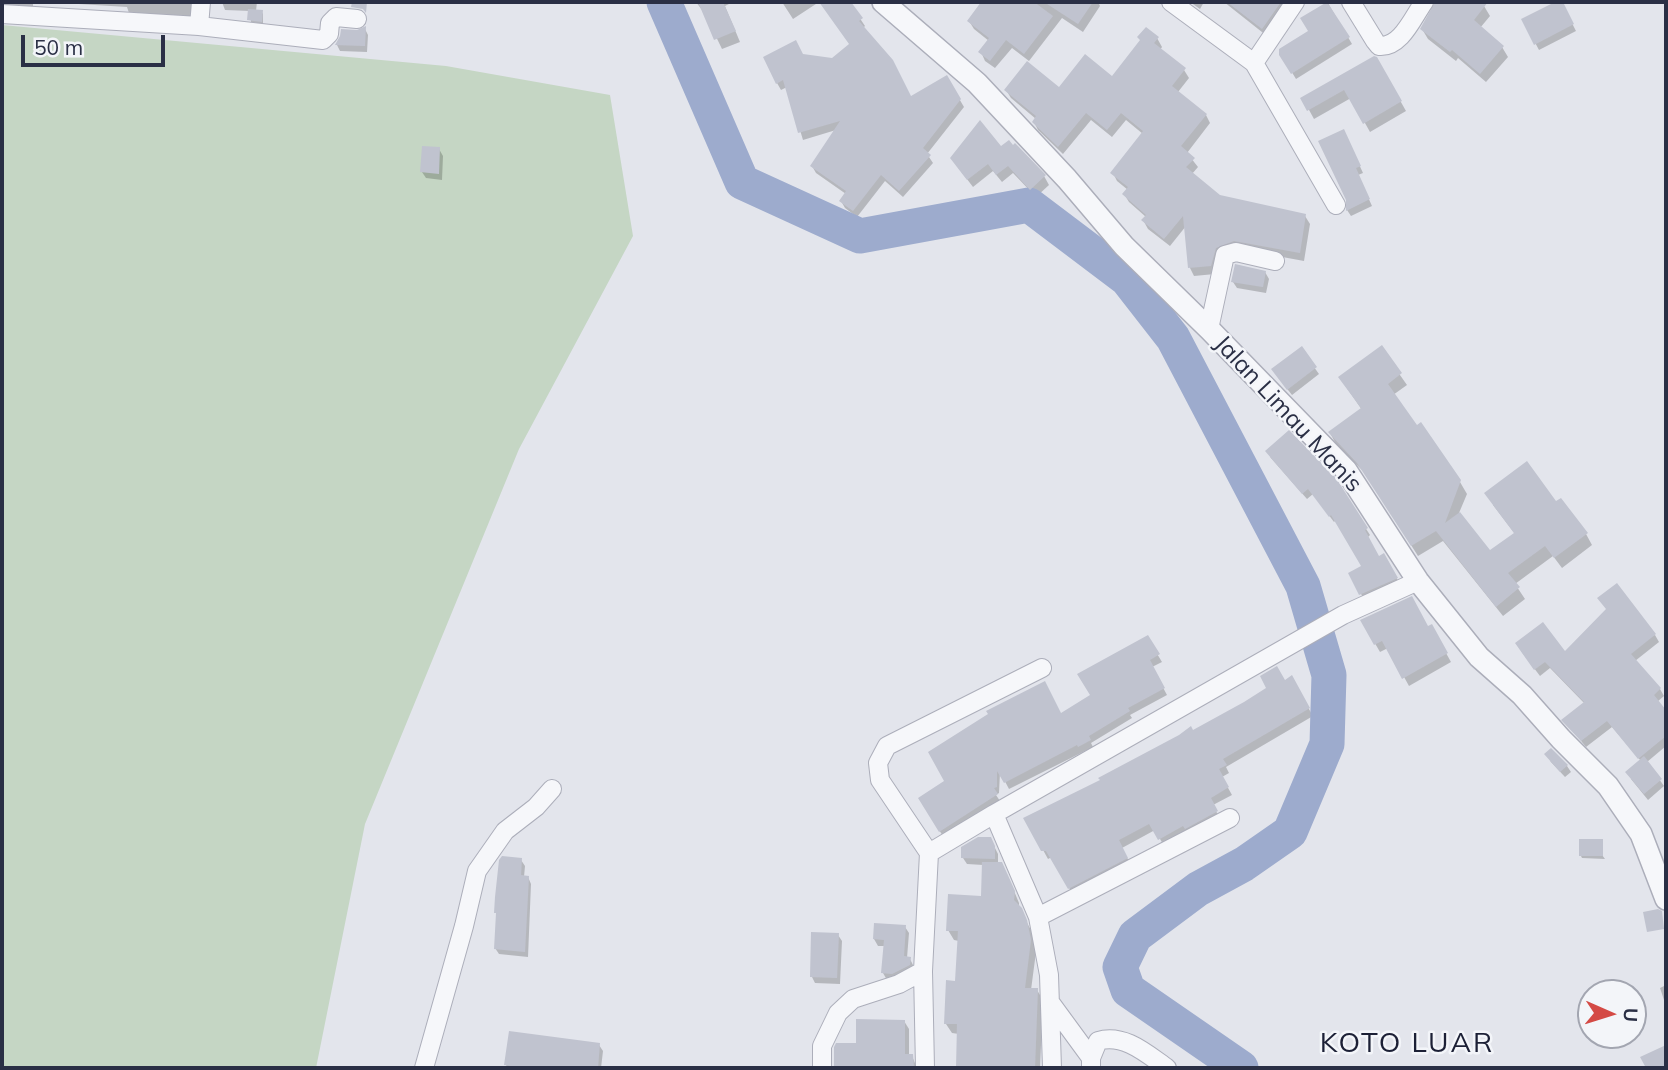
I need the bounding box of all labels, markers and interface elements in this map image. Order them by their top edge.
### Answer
scale bar [24,21,168,65]
text: 50 m [34,34,83,60]
street label: Jalan Limau Manis [1208,330,1368,498]
north arrow [1577,979,1647,1049]
text: U [1619,1007,1643,1023]
district label: KOTO LUAR [1321,1027,1493,1061]

